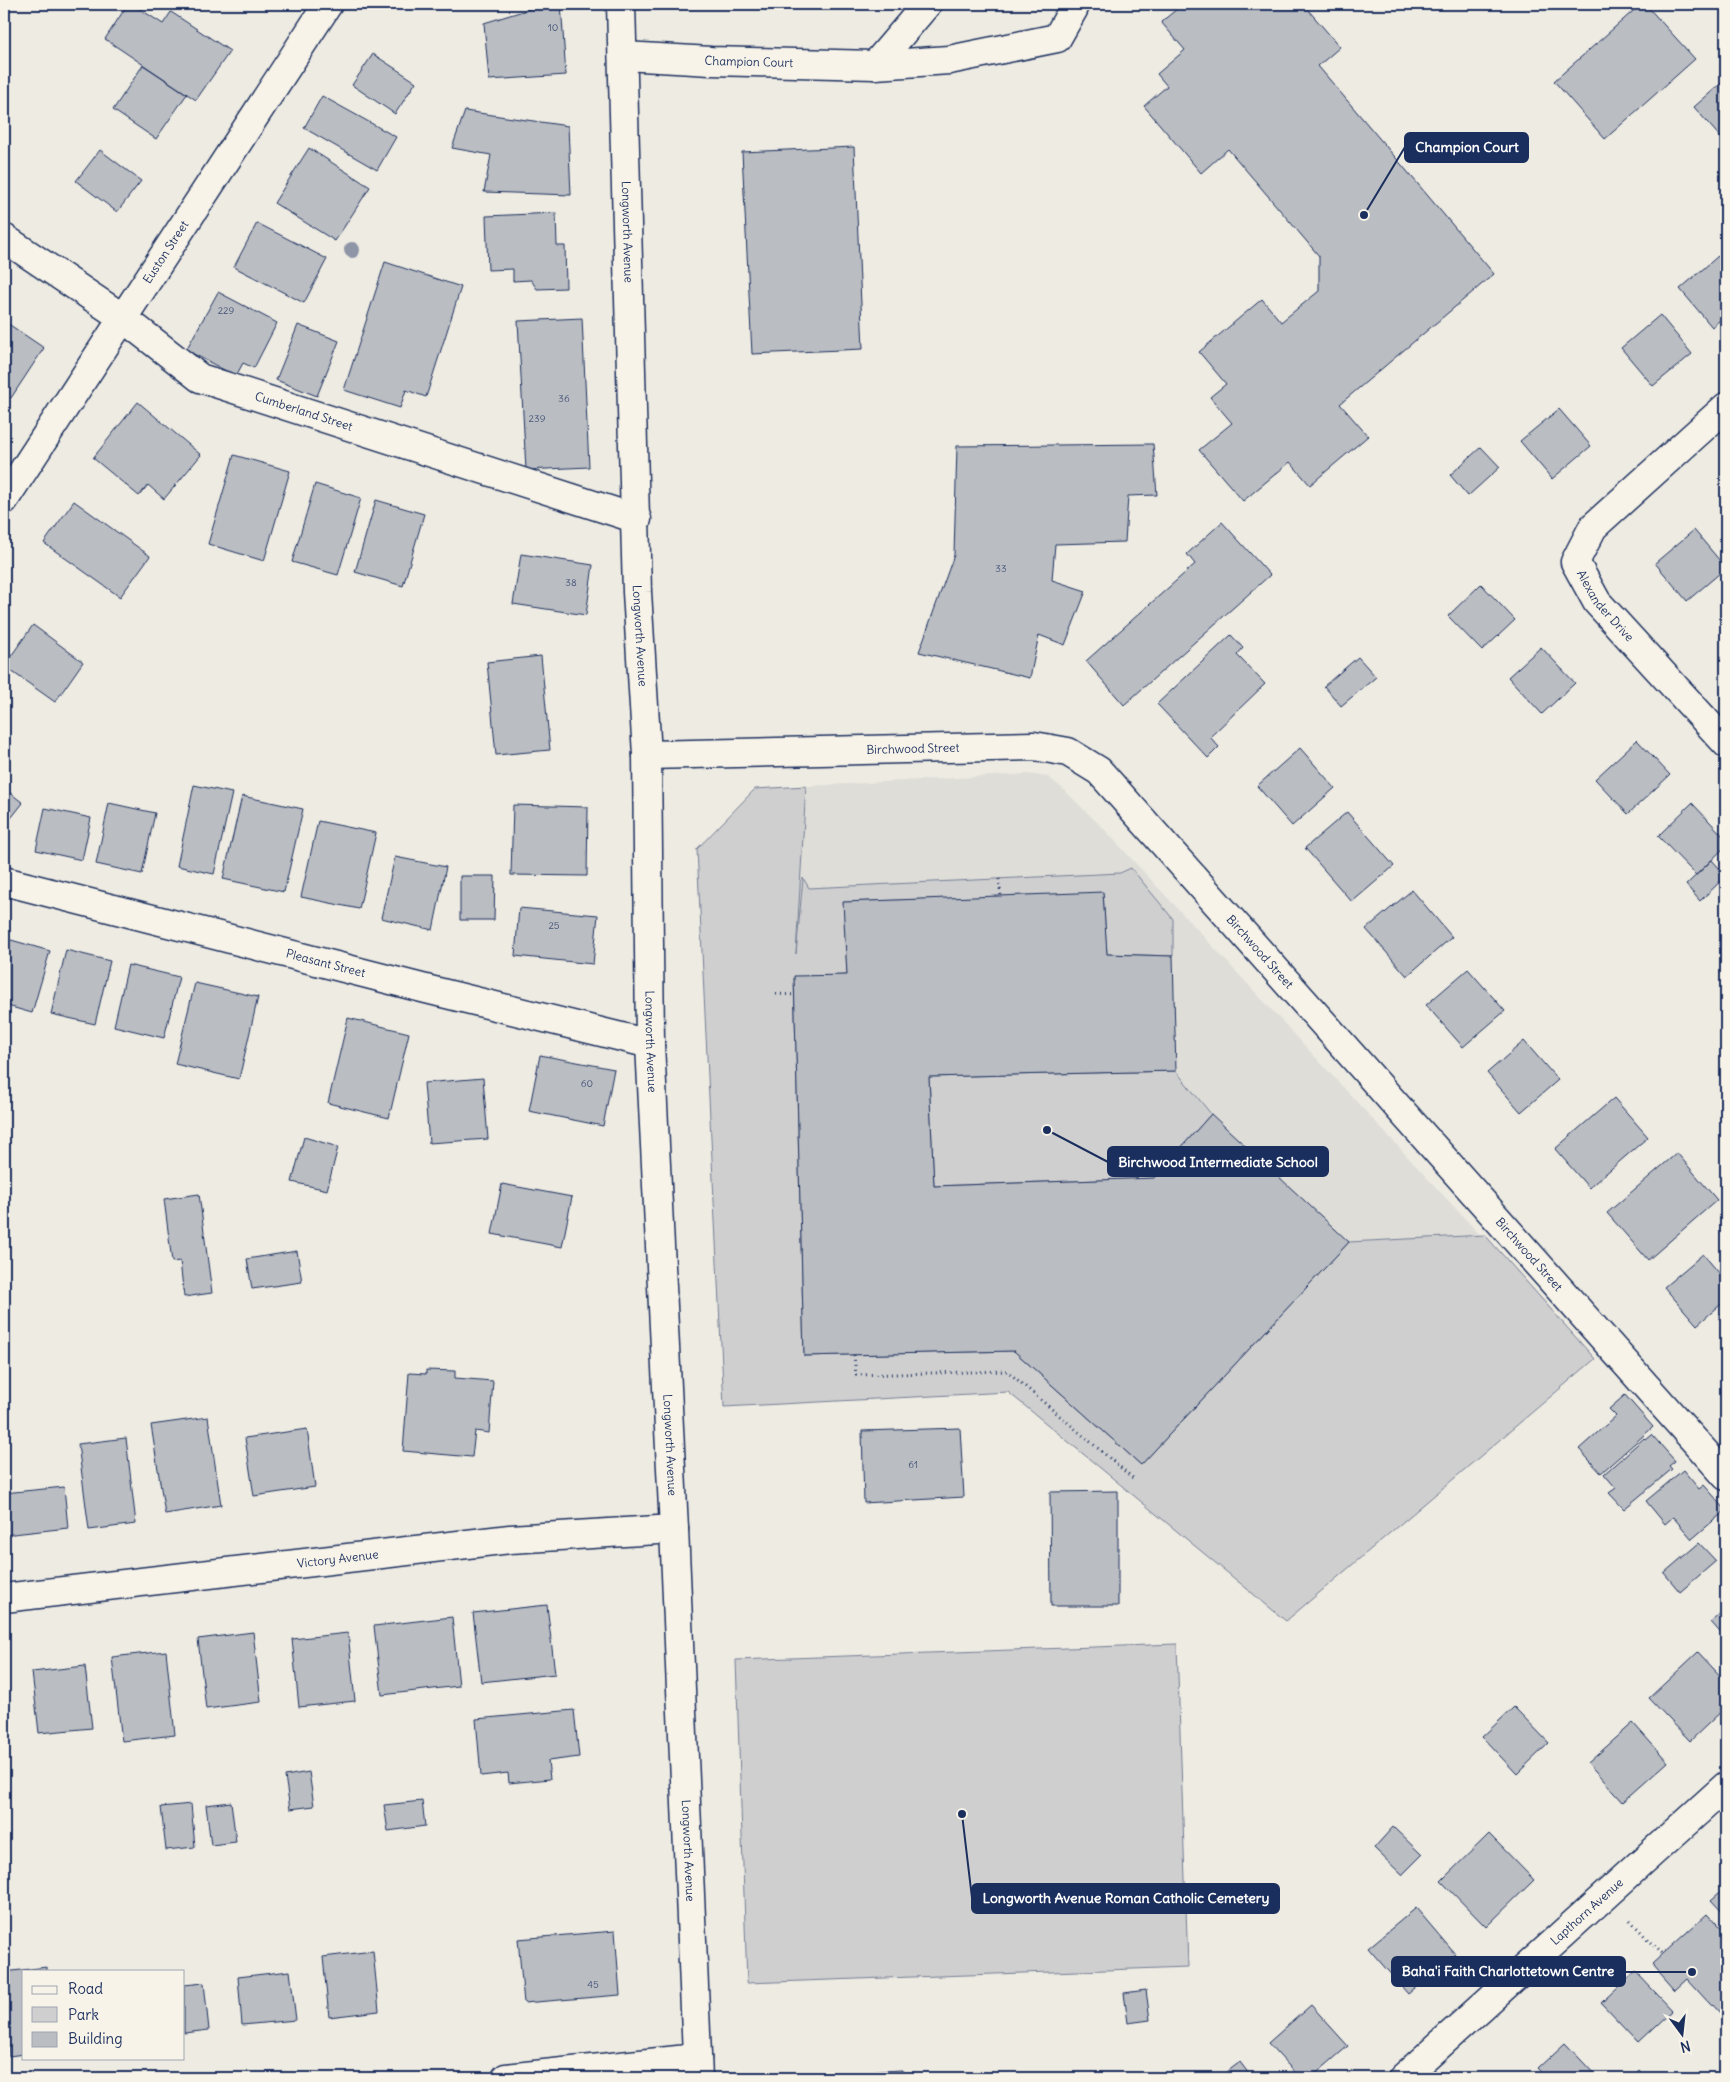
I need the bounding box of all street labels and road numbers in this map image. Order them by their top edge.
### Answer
street label: Champion Court [704,53,793,70]
street label: Longworth Avenue [619,181,637,283]
street label: Euston Street [139,218,191,286]
street label: Cumberland Street [253,388,355,434]
street label: Alexander Drive [1574,567,1637,644]
street label: Longworth Avenue [630,585,651,687]
street label: Birchwood Street [866,740,960,757]
street label: Birchwood Street [1224,912,1297,991]
street label: Pleasant Street [284,945,367,980]
street label: Longworth Avenue [642,990,660,1093]
street label: Birchwood Street [1493,1214,1566,1294]
street label: Longworth Avenue [660,1394,680,1496]
street label: Victory Avenue [296,1546,379,1571]
street label: Longworth Avenue [679,1799,698,1902]
street label: Lapthorn Avenue [1547,1875,1626,1948]

